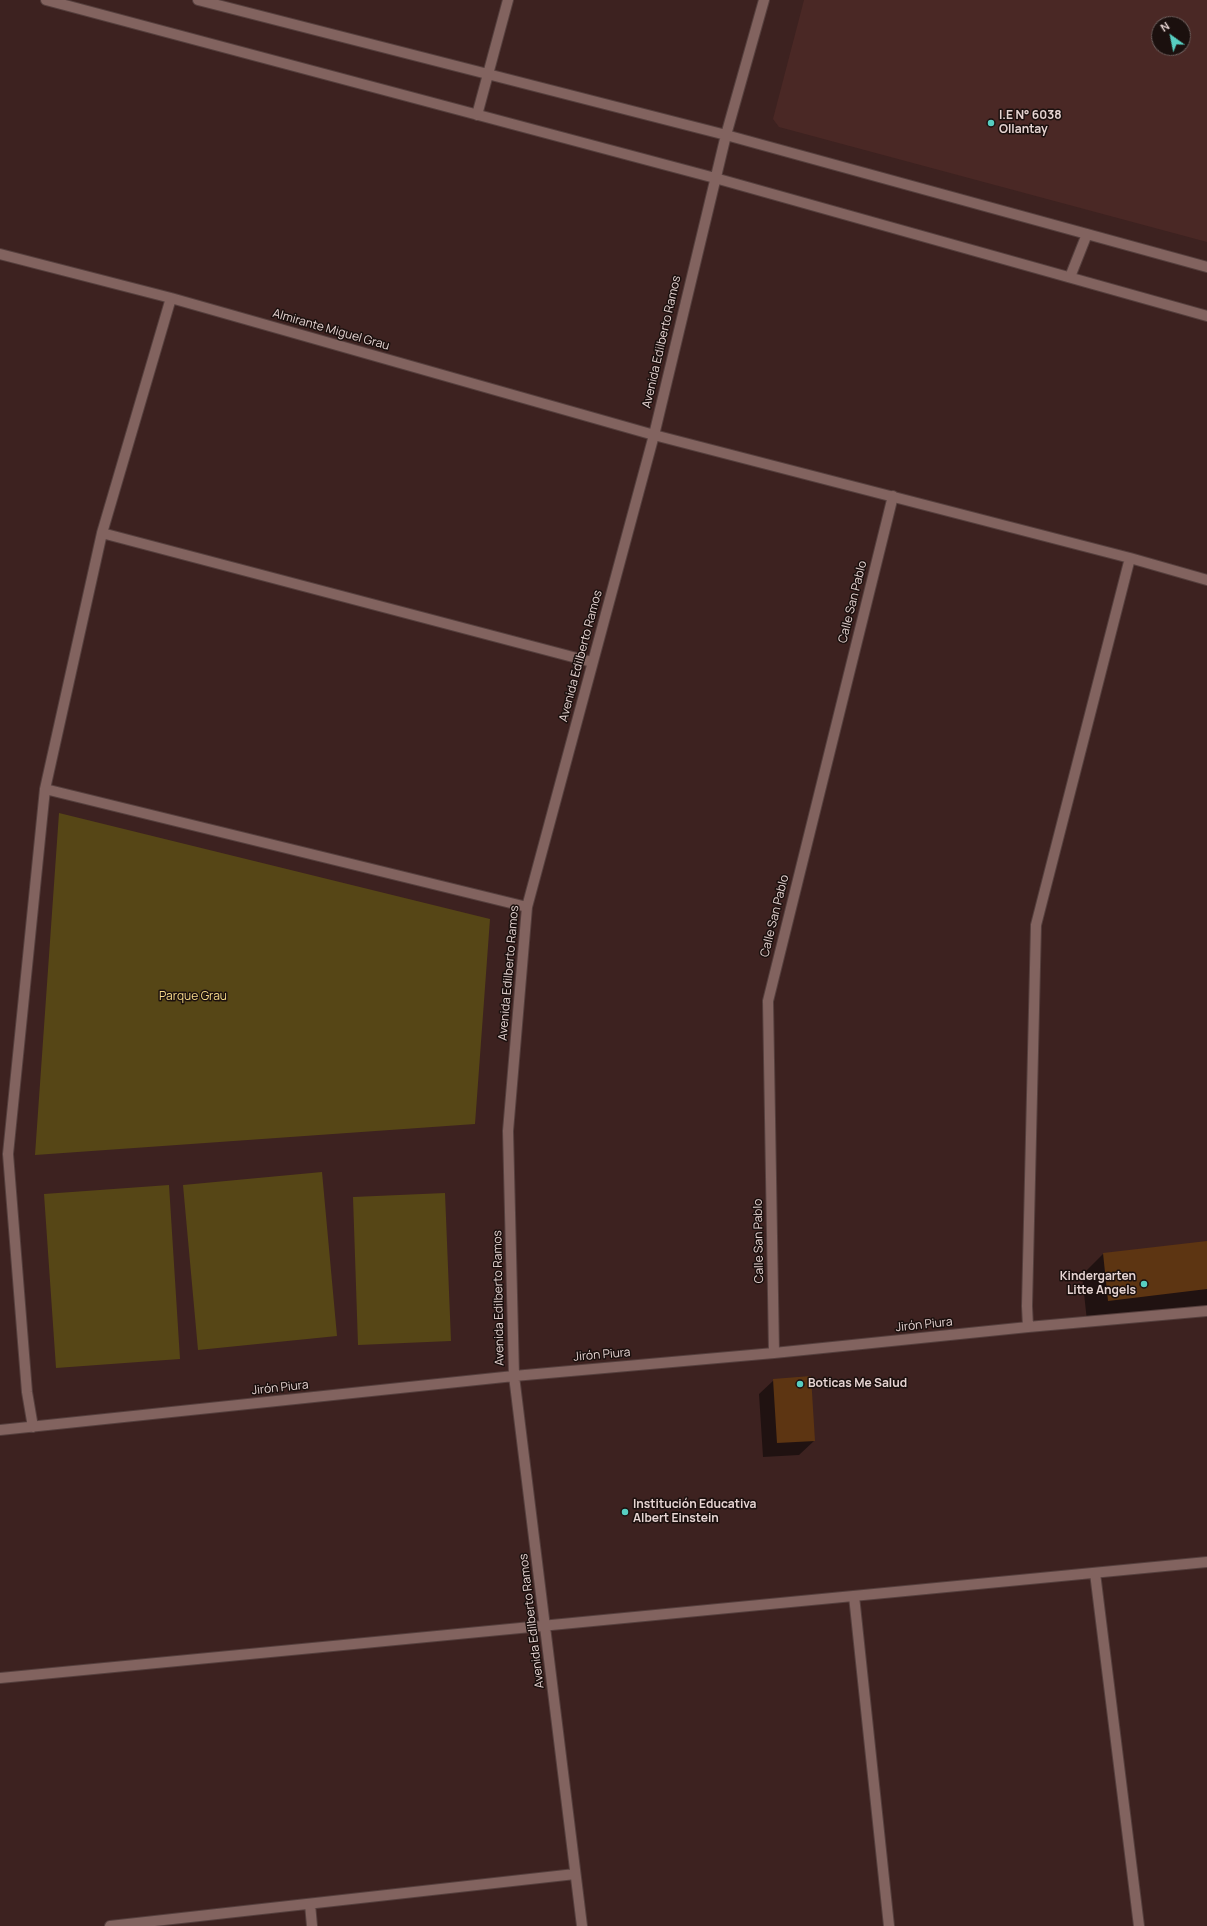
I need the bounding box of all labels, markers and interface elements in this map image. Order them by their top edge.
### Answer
north arrow [1151,16,1191,56]
text: N [1157,18,1172,35]
place label: I.E N° 6038 Ollantay [999,109,1062,137]
marker: I.E N° 6038 Ollantay [986,118,996,128]
street label: Avenida Edilberto Ramos [640,274,684,410]
street label: Almirante Miguel Grau [271,306,391,354]
street label: Calle San Pablo [836,559,870,645]
street label: Avenida Edilberto Ramos [556,589,606,723]
street label: Calle San Pablo [758,873,792,959]
street label: Avenida Edilberto Ramos [496,905,522,1041]
park label: Parque Grau [159,990,227,1004]
street label: Calle San Pablo [751,1199,767,1283]
street label: Avenida Edilberto Ramos [491,1230,507,1366]
place label: Kindergarten Litte Angels [1060,1270,1136,1298]
marker: Kindergarten Litte Angels [1139,1279,1149,1289]
street label: Jirón Piura [895,1315,953,1335]
street label: Jirón Piura [573,1345,631,1365]
place label: Boticas Me Salud [808,1377,907,1391]
street label: Jirón Piura [251,1378,309,1398]
marker: Boticas Me Salud [795,1379,805,1389]
place label: Institución Educativa Albert Einstein [633,1498,756,1526]
marker: Institución Educativa Albert Einstein [620,1507,630,1517]
street label: Avenida Edilberto Ramos [517,1553,547,1689]

